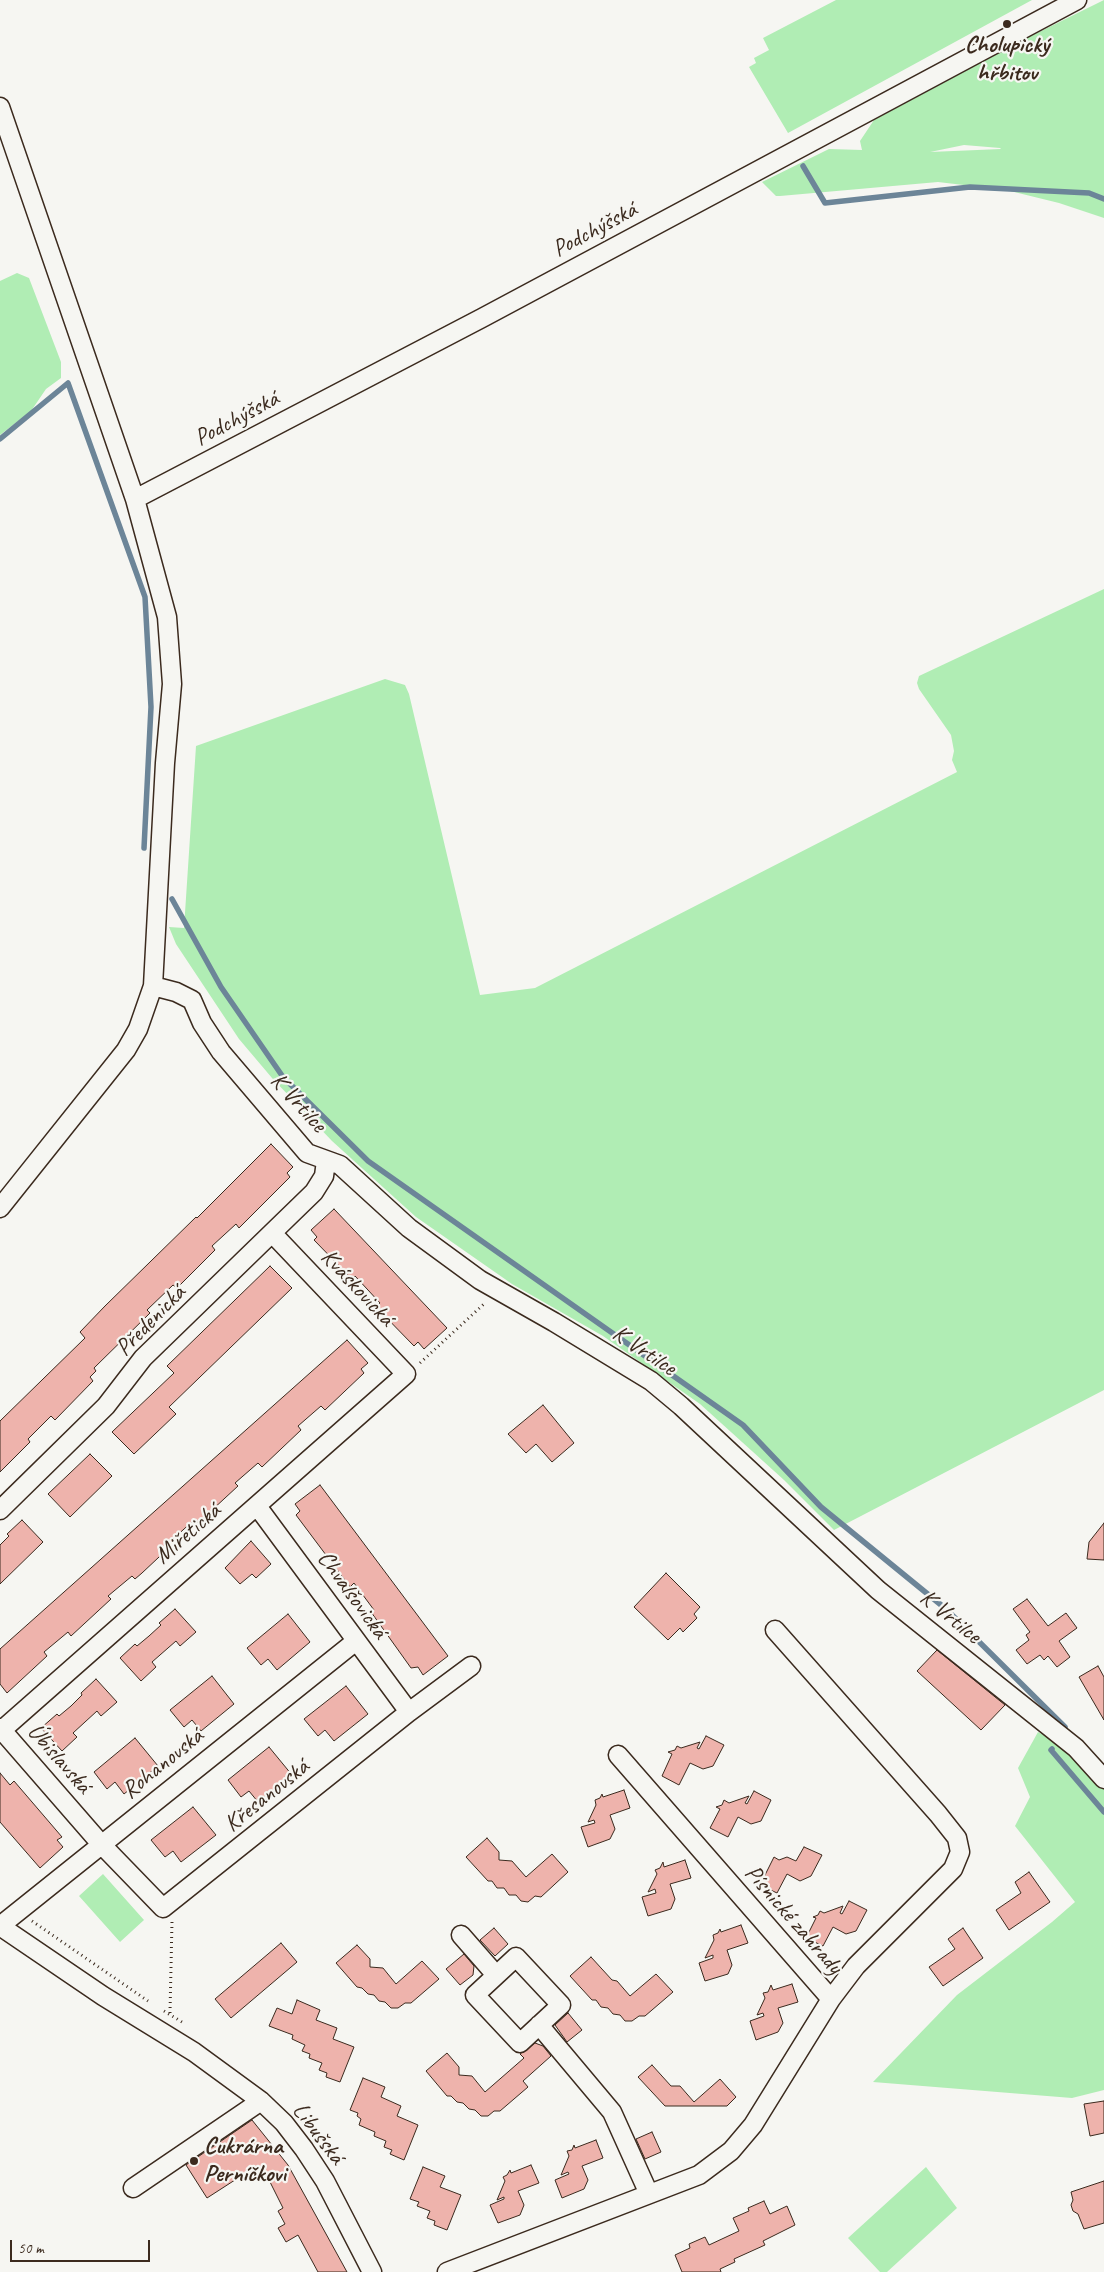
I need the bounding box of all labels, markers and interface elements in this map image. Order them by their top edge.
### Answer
marker: Cholupický hřbitov [1001,18,1013,30]
place label: Cholupický hřbitov [965,32,1049,88]
street label: Podchýšská [548,196,642,264]
street label: Podchýšská [190,385,284,453]
street label: K Vrtilce [264,1067,332,1139]
street label: Kváskovická [314,1243,400,1333]
street label: Předenická [110,1279,192,1363]
street label: K Vrtilce [607,1319,681,1383]
street label: Miřetická [149,1497,227,1571]
street label: Chvalšovická [310,1545,394,1645]
street label: K Vrtilce [914,1584,986,1650]
street label: Úbislavská [21,1718,97,1800]
street label: Rohanovská [116,1722,210,1806]
street label: Křesanovská [219,1753,315,1839]
street label: Písnické zahrady [738,1860,848,1980]
street label: Libušská [285,2097,351,2171]
place label: Cukrárna Perníčkovi [204,2133,286,2189]
marker: Cukrárna Perníčkovi [188,2155,200,2167]
scale bar [12,2230,152,2262]
text: 50 m [18,2239,44,2258]

